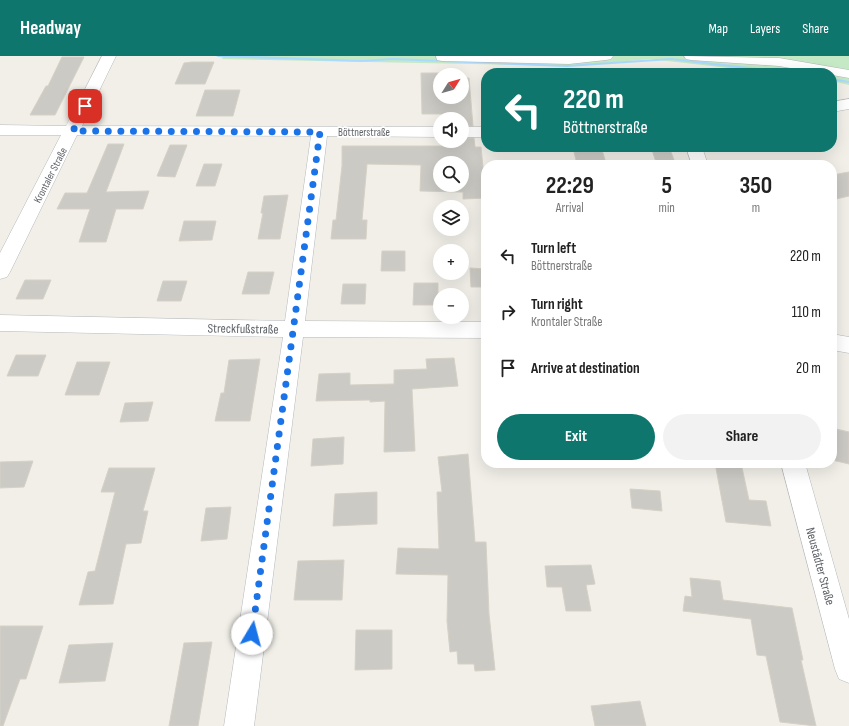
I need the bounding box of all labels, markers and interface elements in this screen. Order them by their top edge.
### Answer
text: Headway [20,17,81,40]
text: Map [708,20,728,37]
text: Layers [750,20,780,37]
text: Share [802,20,829,37]
north arrow [433,68,469,104]
map controls [433,68,469,324]
text: 220 m [563,83,624,116]
icon: left [497,84,549,136]
pin [68,89,102,123]
icon: arrive [74,95,96,117]
button: sound [433,112,469,148]
text: Böttnerstraße [563,117,648,138]
street label: Böttnerstraße [338,126,390,139]
street label: Krontaler Straße [31,145,70,205]
button: search [433,156,469,192]
text: 22:29 [546,171,594,200]
text: 5 [661,171,672,200]
text: 350 [740,171,772,200]
button: layers [433,200,469,236]
text: Arrival [556,200,584,216]
text: min [659,200,675,216]
text: m [752,200,760,216]
text: Turn left [531,239,576,258]
button: + [433,244,469,280]
icon: left [497,245,519,267]
text: 220 m [790,247,821,266]
text: Böttnerstraße [531,258,592,274]
button: − [433,288,469,324]
text: Turn right [531,295,583,314]
icon: right [497,301,519,323]
text: 110 m [792,303,821,322]
text: Krontaler Straße [531,314,602,330]
street label: Streckfußstraße [207,320,279,338]
icon: arrive [497,357,519,379]
text: Arrive at destination [531,359,640,378]
text: 20 m [796,359,821,378]
button: Exit [497,414,655,460]
button: Share [663,414,821,460]
street label: Neustädter Straße [802,526,838,607]
position arrow [231,613,273,655]

